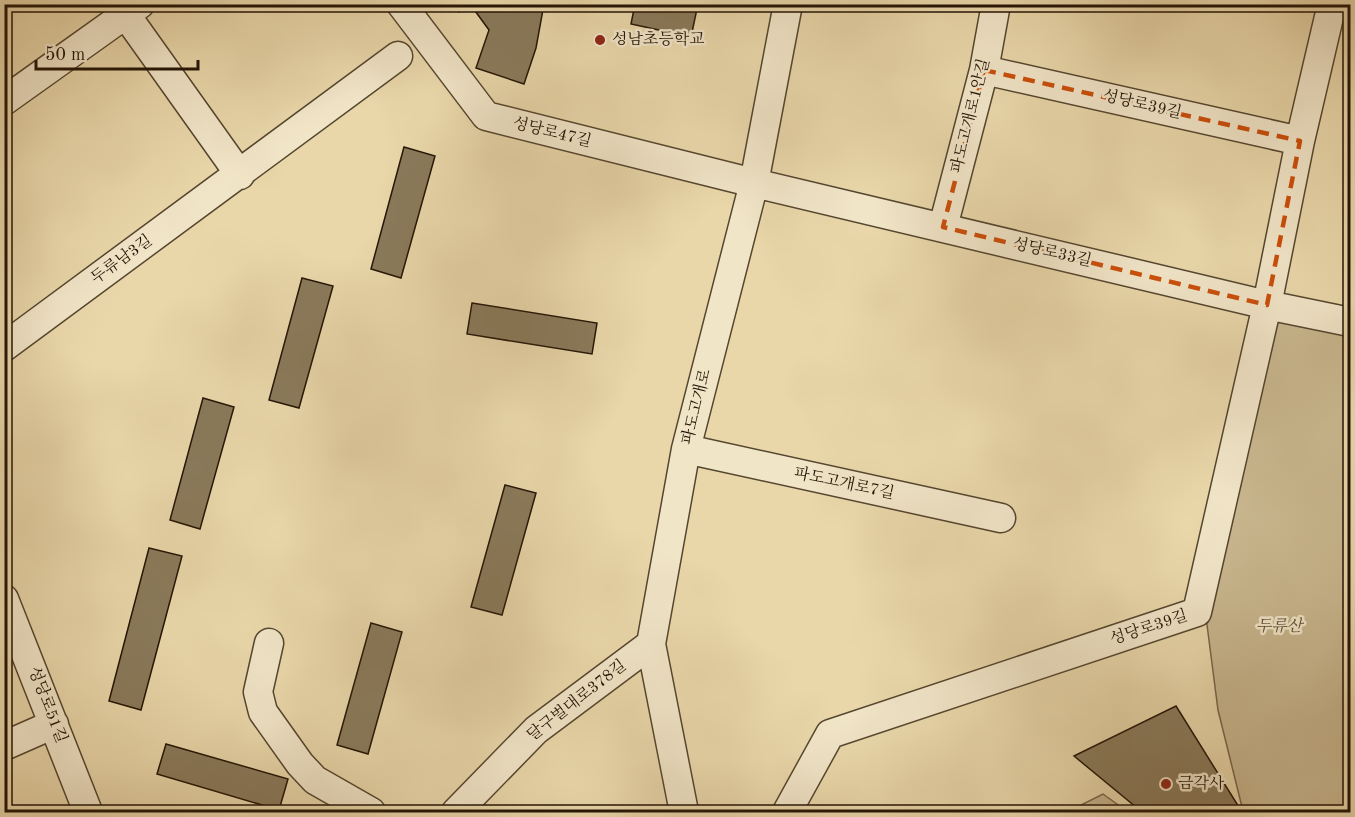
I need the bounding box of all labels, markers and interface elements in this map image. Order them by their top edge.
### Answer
place label: 성남초등학교 [612,30,705,48]
scale bar [36,33,198,71]
marker: 성남초등학교 [593,33,607,47]
text: 50 m [45,46,85,64]
street label: 파도고개로1안길 [948,57,993,175]
street label: 성당로39길 [1101,87,1183,122]
street label: 성당로47길 [511,115,593,150]
street label: 두류남3길 [88,232,155,287]
street label: 성당로33길 [1011,235,1093,270]
street label: 파도고개로 [679,367,714,446]
street label: 파도고개로7길 [792,465,896,502]
street label: 성당로39길 [1108,607,1190,648]
park label: 두류산 [1256,617,1305,635]
street label: 달구벌대로378길 [524,657,629,744]
street label: 성당로51길 [25,664,70,745]
place label: 금각사 [1178,775,1225,792]
marker: 금각사 [1159,777,1173,791]

